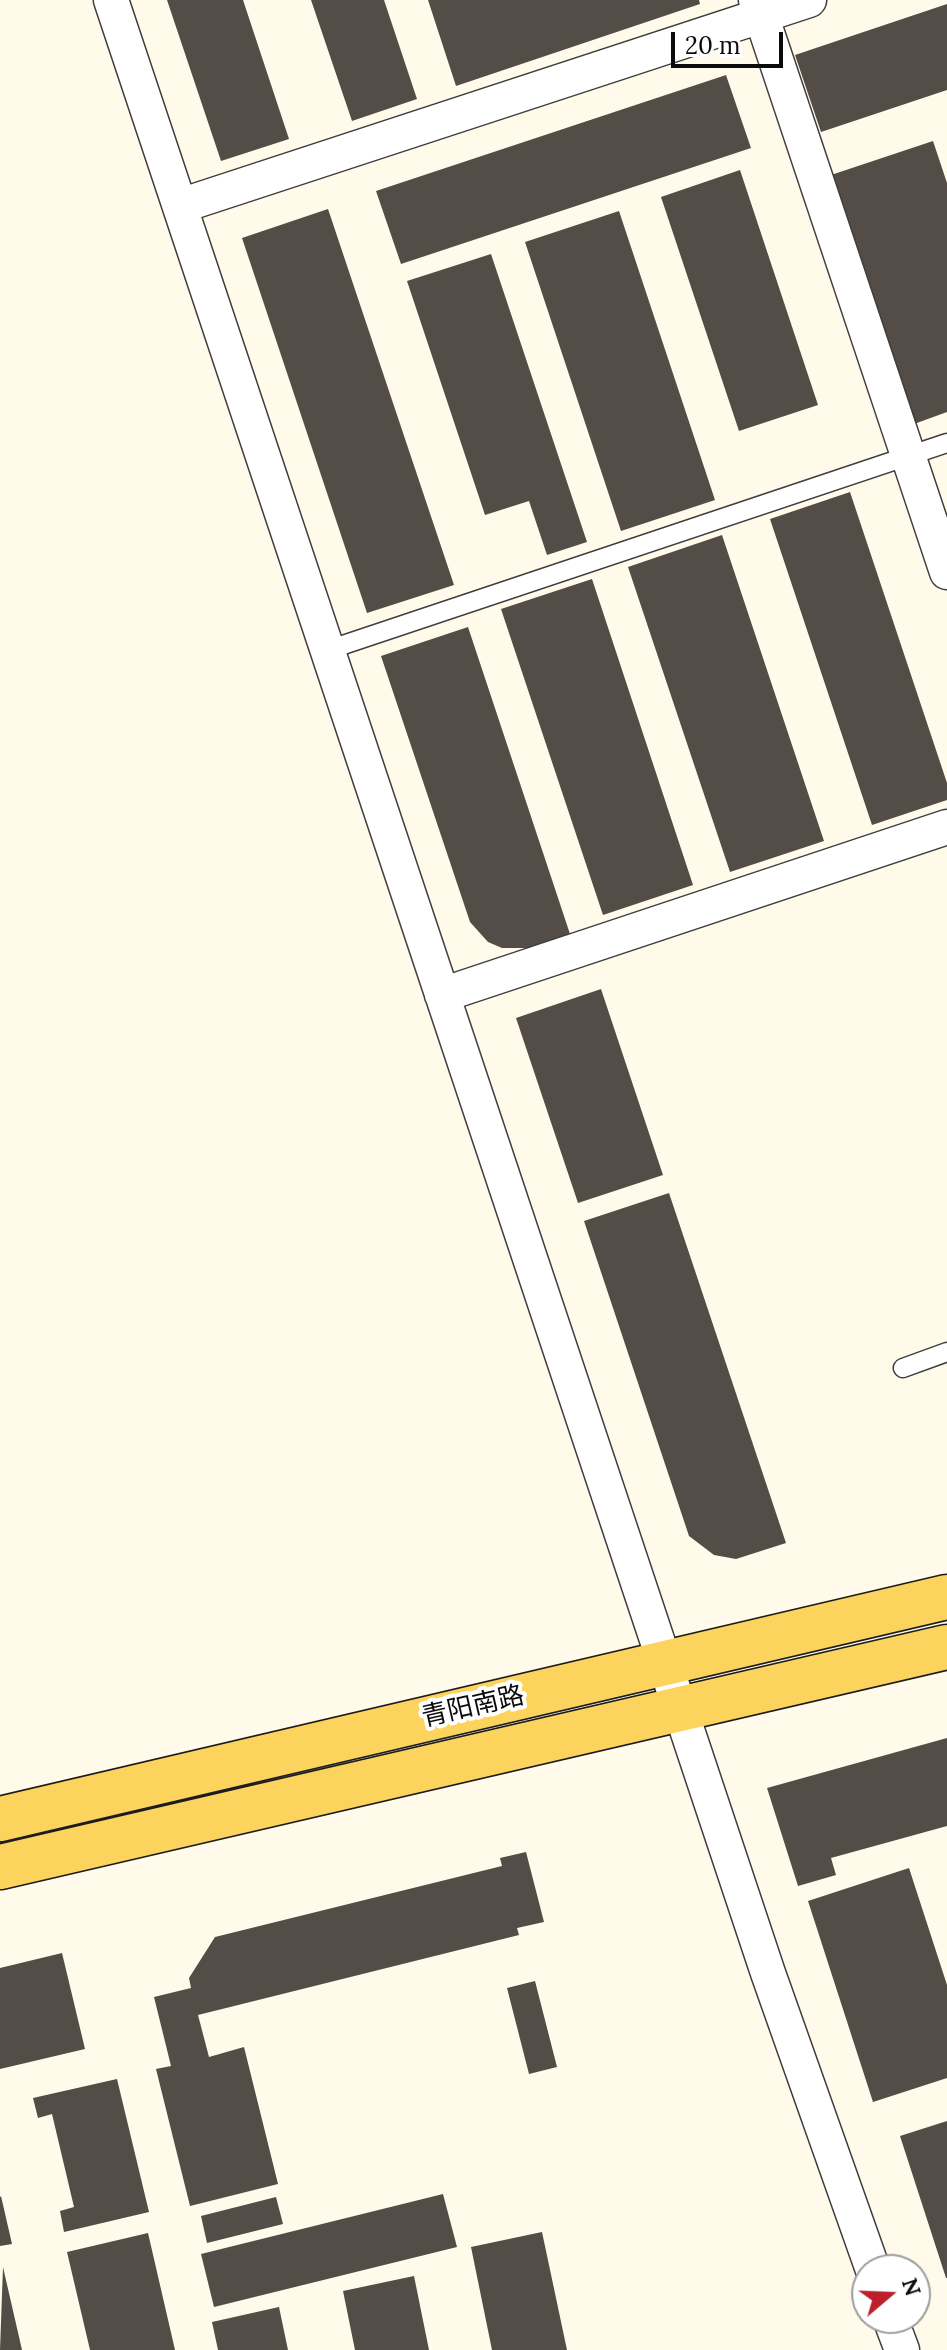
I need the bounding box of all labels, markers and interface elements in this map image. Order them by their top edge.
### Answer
scale bar [675,16,787,66]
text: 20 m [685,30,741,61]
street label: 青阳南路 [419,1680,527,1734]
north arrow [851,2254,931,2334]
text: N [896,2274,928,2299]

